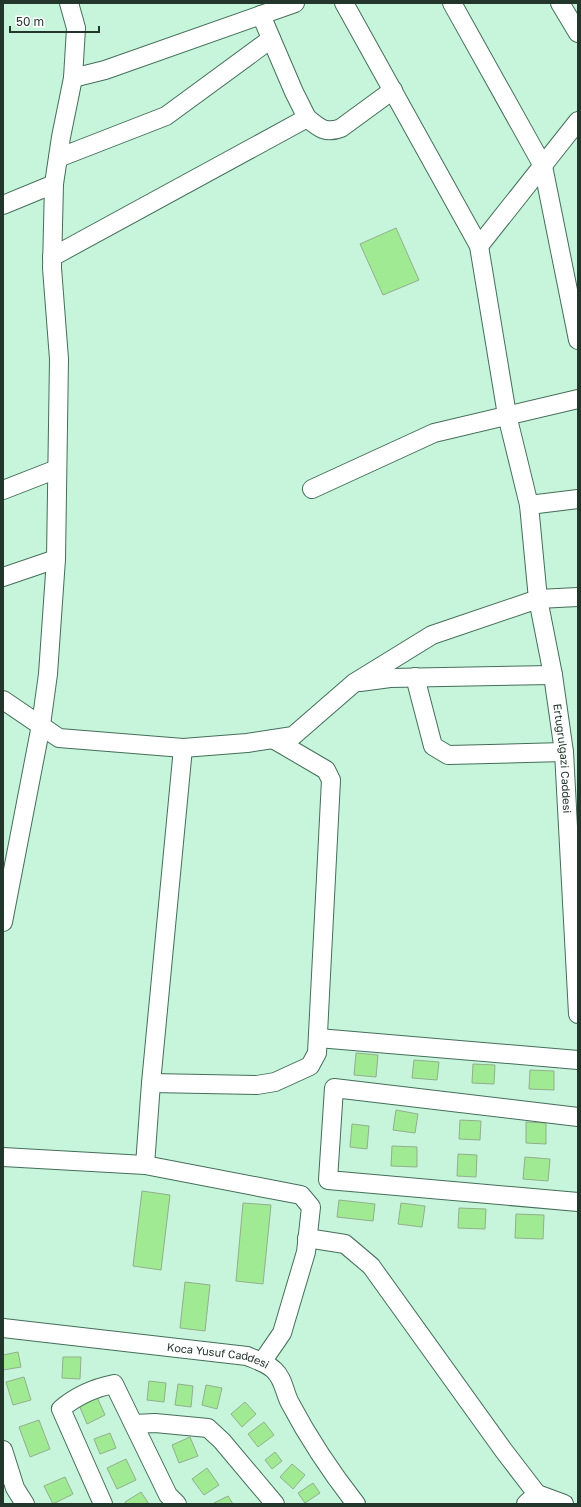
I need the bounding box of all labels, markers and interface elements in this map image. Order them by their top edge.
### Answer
scale bar [10,8,99,34]
text: 50 m [16,14,44,29]
street label: Ertuğrulgazi Caddesi [551,703,574,814]
street label: Koca Yusuf Caddesi [166,1340,272,1371]

